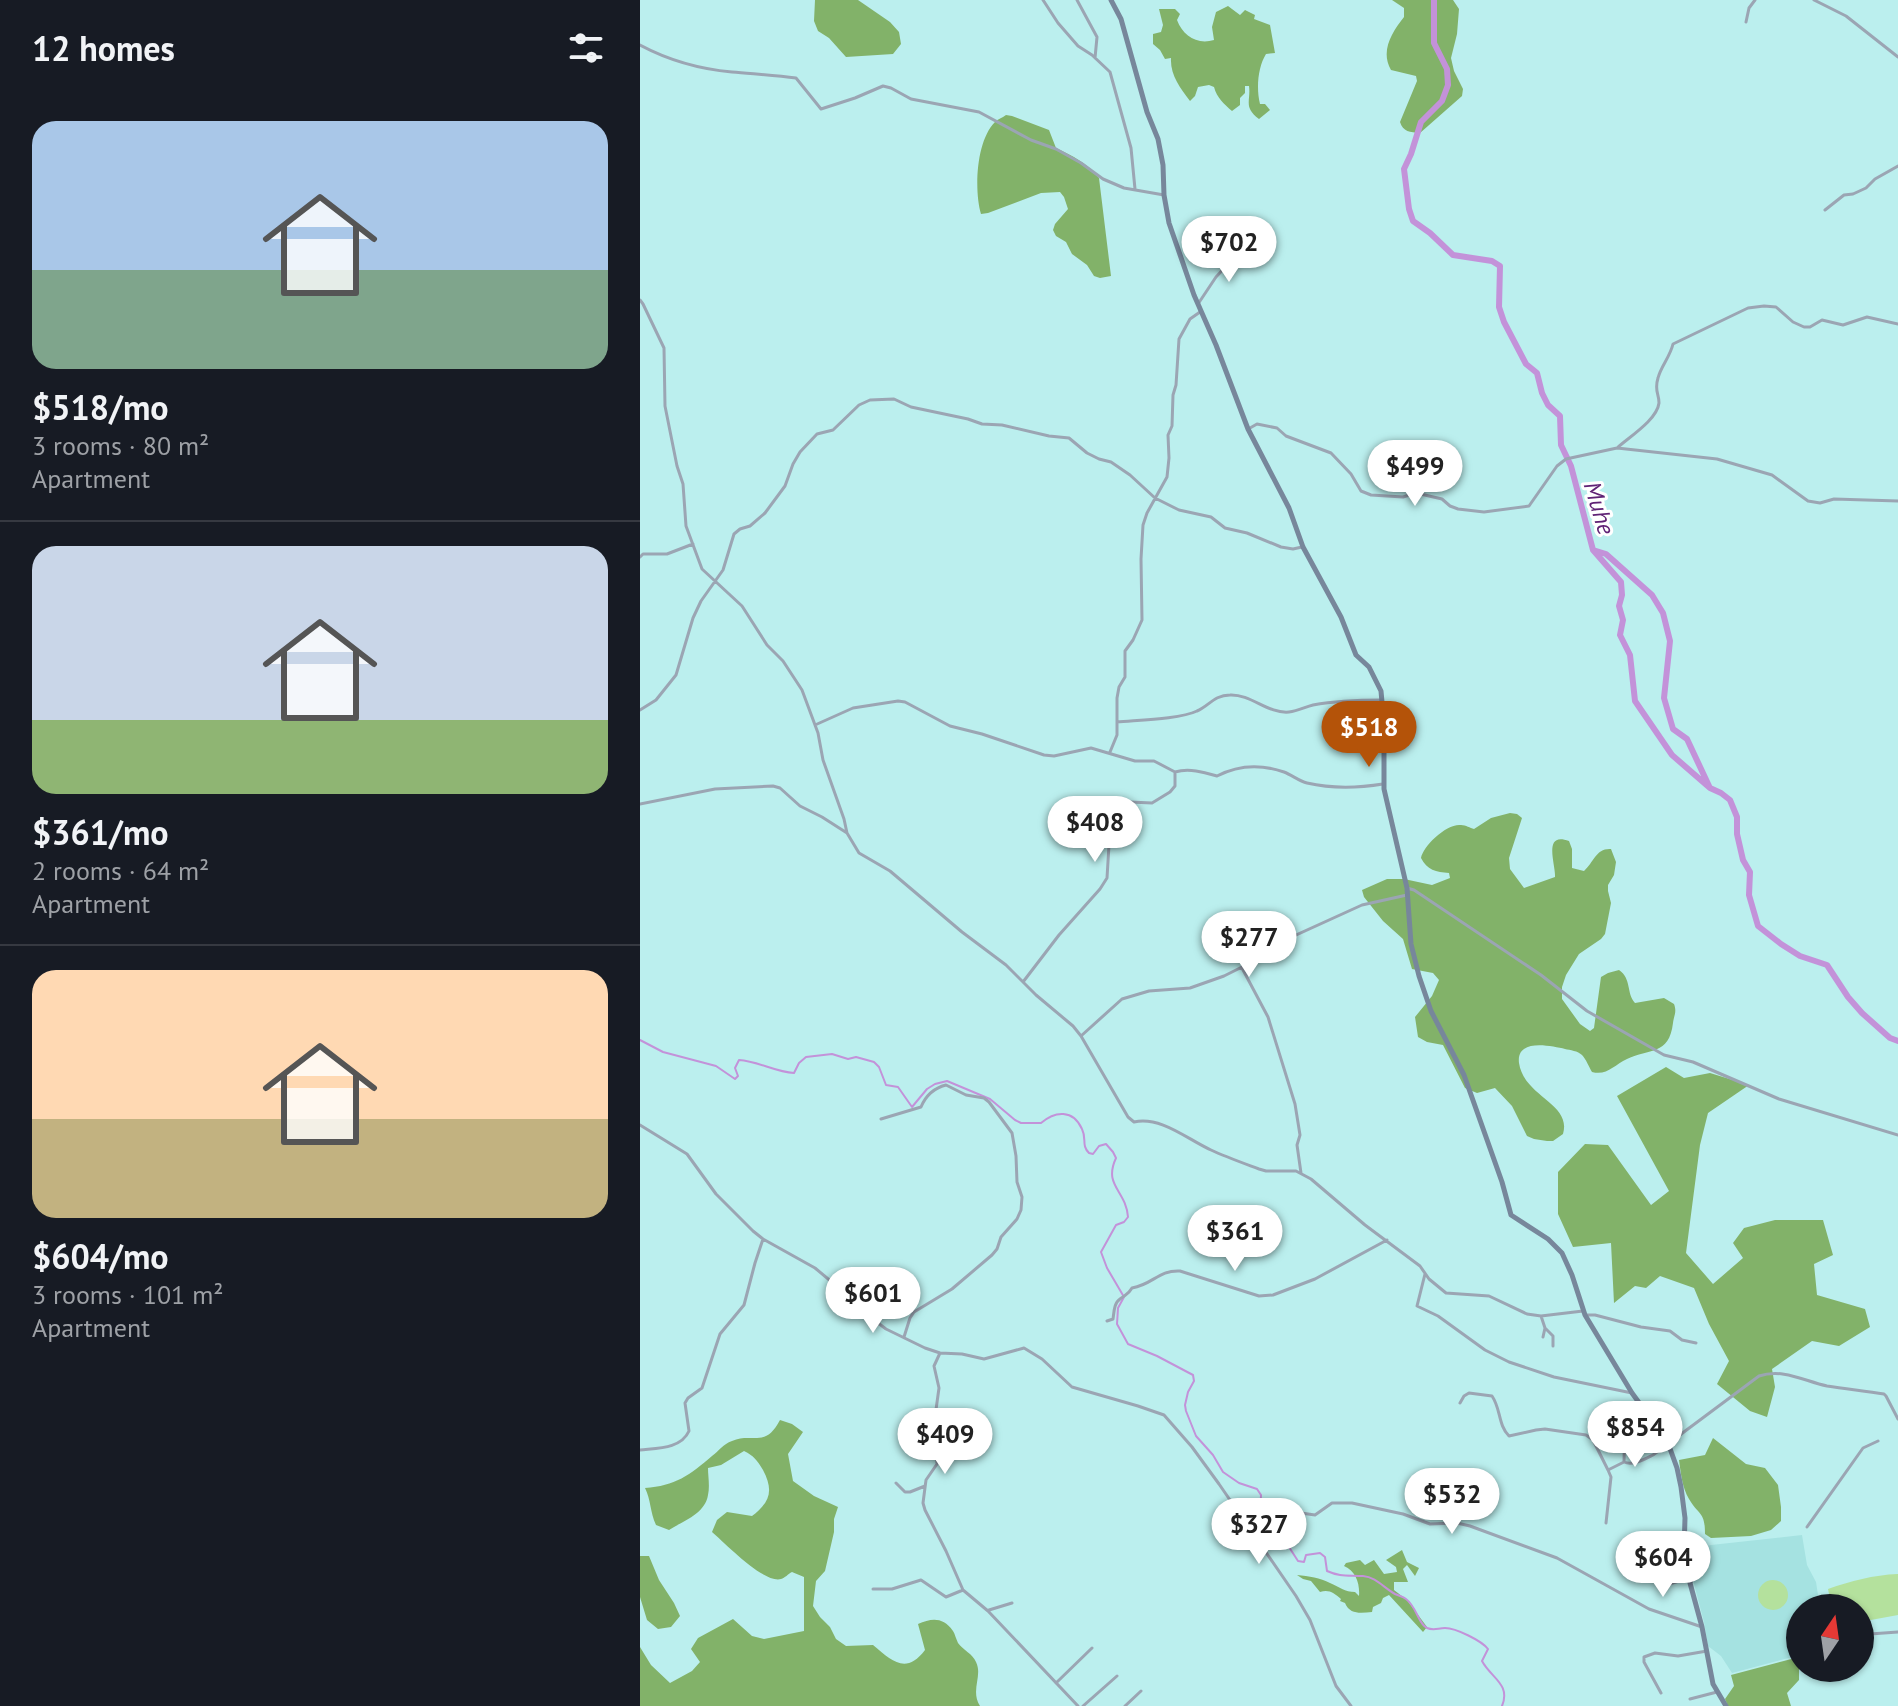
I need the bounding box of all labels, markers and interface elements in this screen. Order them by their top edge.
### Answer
text: 12 homes [32,26,175,70]
icon: filters [564,26,608,70]
icon: home [248,173,392,317]
pin: $702 [1182,216,1276,284]
text: $702 [1200,225,1258,258]
text: $518/mo [32,385,169,429]
text: 3 rooms · 80 m² [32,429,209,462]
pin: $499 [1368,440,1462,508]
text: $499 [1386,449,1444,482]
text: Apartment [32,462,150,495]
water label: Muhe [1577,477,1622,538]
icon: home [248,598,392,742]
pin: $518 [1322,701,1416,769]
text: $518 [1340,710,1398,743]
pin: $408 [1048,796,1142,864]
text: $408 [1066,805,1124,838]
text: $361/mo [32,810,169,854]
text: 2 rooms · 64 m² [32,854,209,887]
text: Apartment [32,887,150,920]
pin: $277 [1202,911,1296,979]
text: $277 [1220,920,1278,953]
icon: home [248,1022,392,1166]
pin: $361 [1188,1205,1282,1273]
text: $361 [1206,1214,1264,1247]
text: $604/mo [32,1234,169,1278]
pin: $601 [826,1267,920,1335]
text: $601 [844,1276,902,1309]
text: 3 rooms · 101 m² [32,1278,224,1311]
text: Apartment [32,1311,150,1344]
pin: $854 [1588,1401,1682,1469]
pin: $409 [898,1408,992,1476]
text: $854 [1606,1410,1664,1443]
text: $409 [916,1417,974,1450]
pin: $532 [1405,1468,1499,1536]
text: $532 [1423,1477,1481,1510]
pin: $327 [1212,1498,1306,1566]
text: $327 [1230,1507,1288,1540]
pin: $604 [1616,1531,1710,1599]
text: $604 [1634,1540,1692,1573]
north arrow [1786,1594,1874,1682]
map controls [1786,1594,1874,1682]

